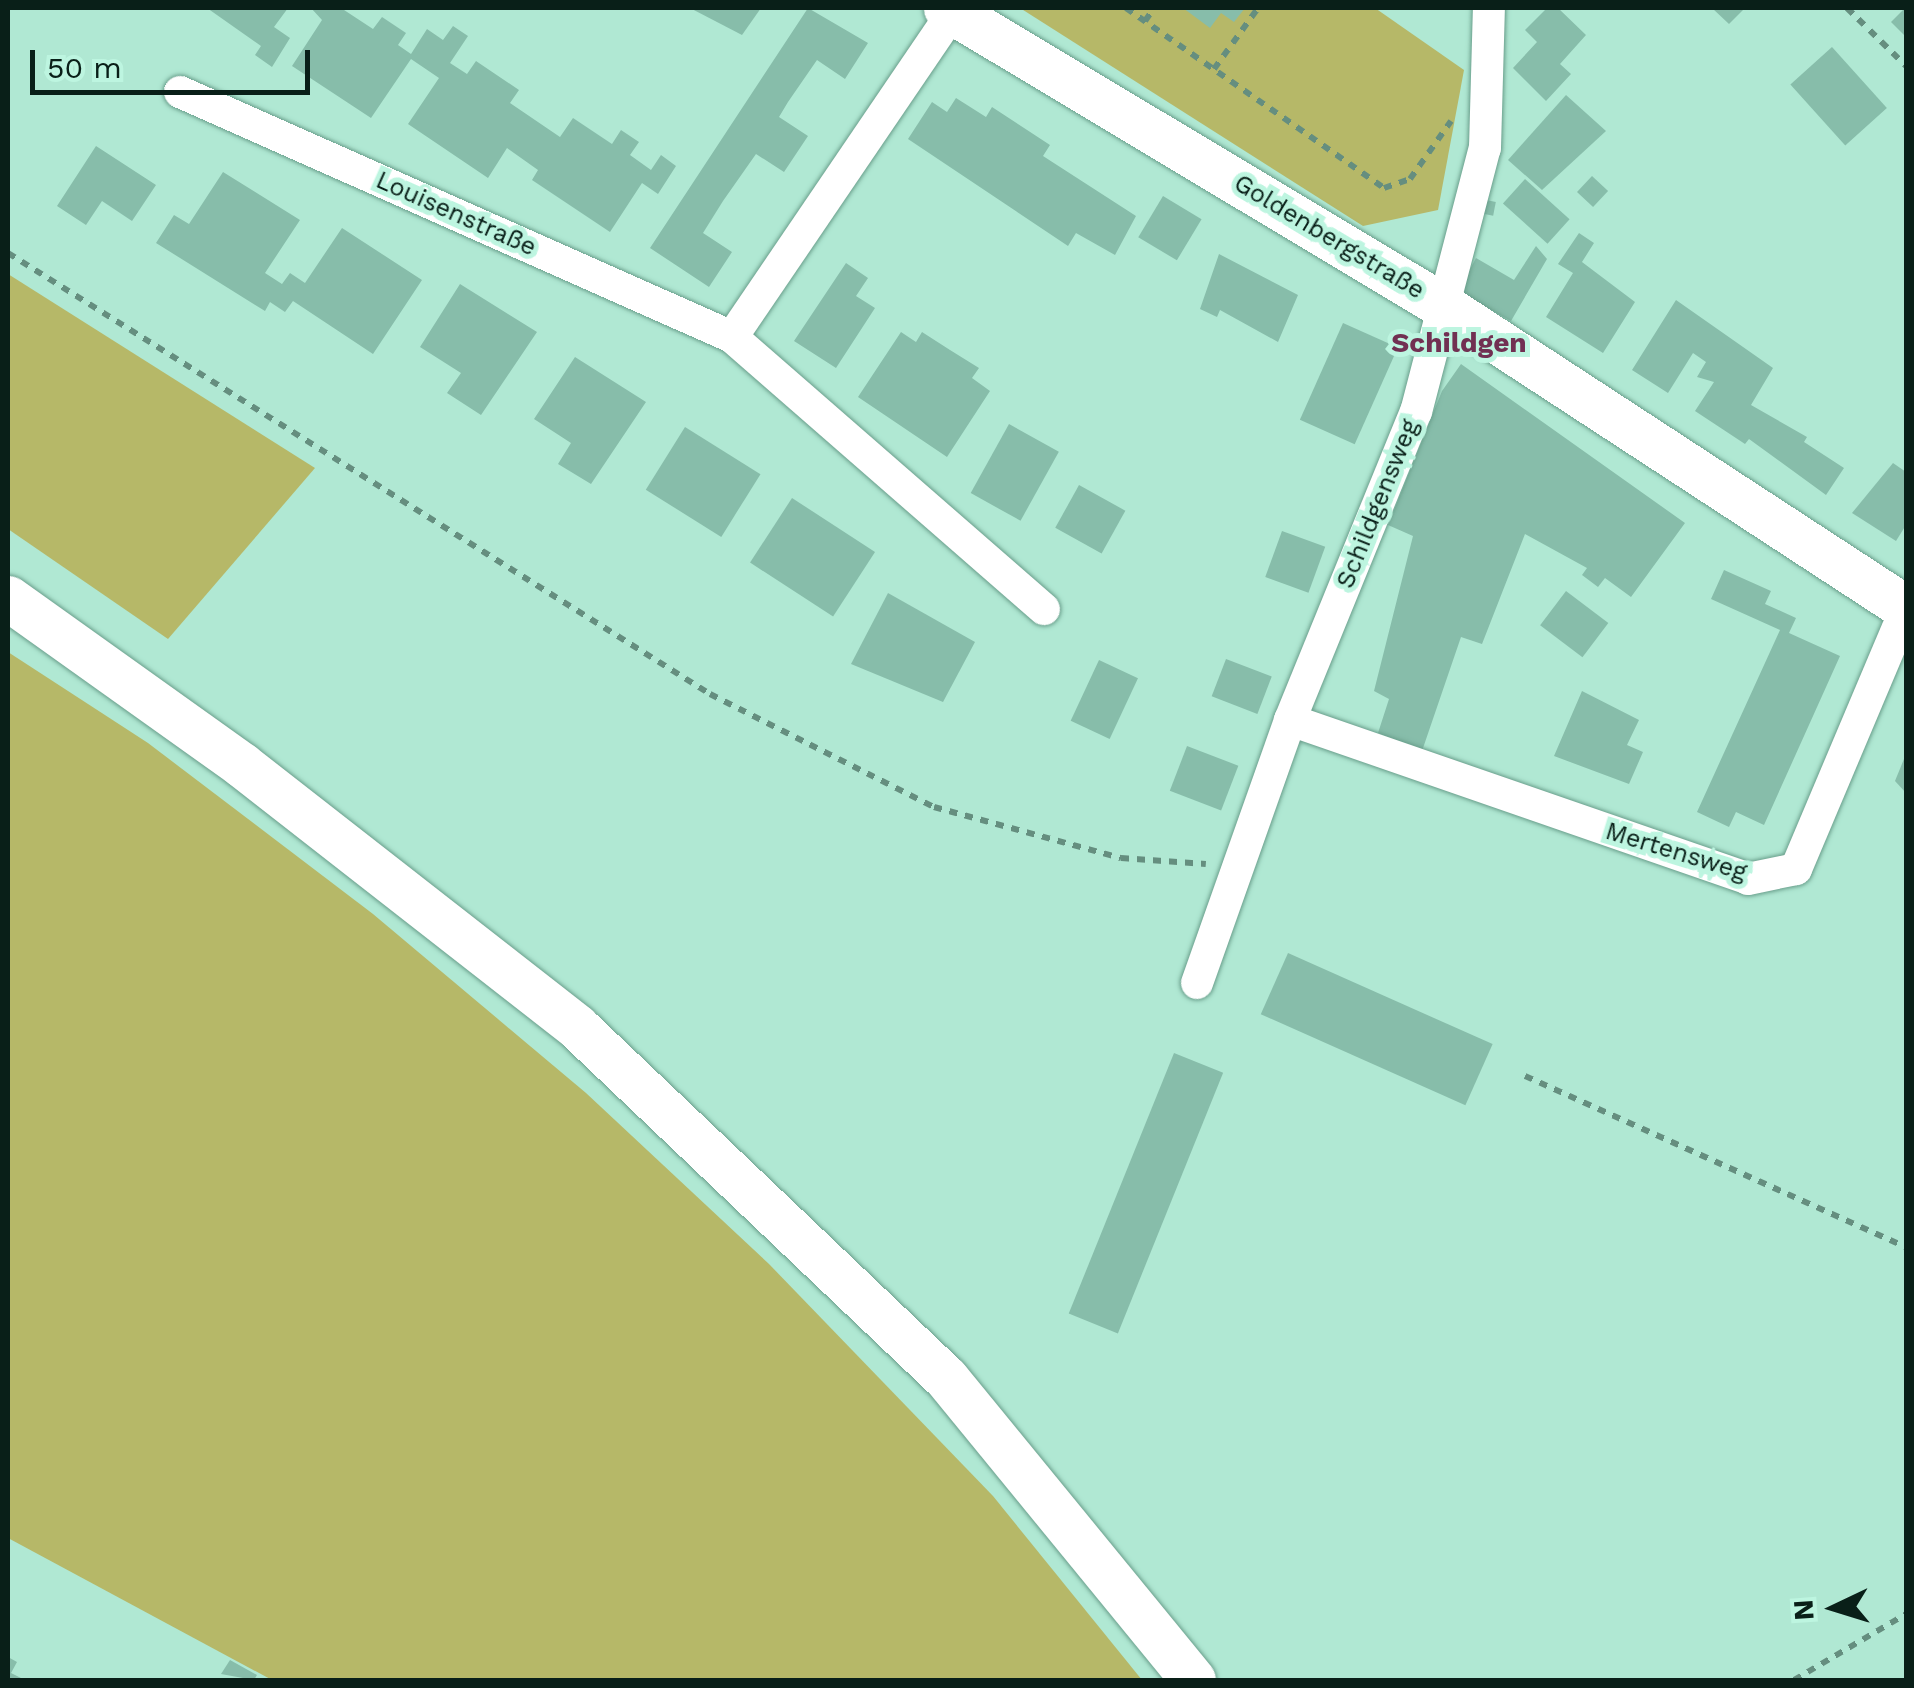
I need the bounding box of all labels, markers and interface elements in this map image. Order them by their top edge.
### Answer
scale bar [35,30,315,92]
text: 50 m [47,50,122,85]
street label: Louisenstraße [371,165,541,263]
street label: Goldenbergstraße [1228,168,1430,306]
district label: Schildgen [1391,326,1527,360]
street label: Schildgensweg [1331,415,1425,593]
street label: Mertensweg [1602,816,1750,888]
north arrow [1784,1558,1884,1658]
text: N [1786,1599,1821,1622]

